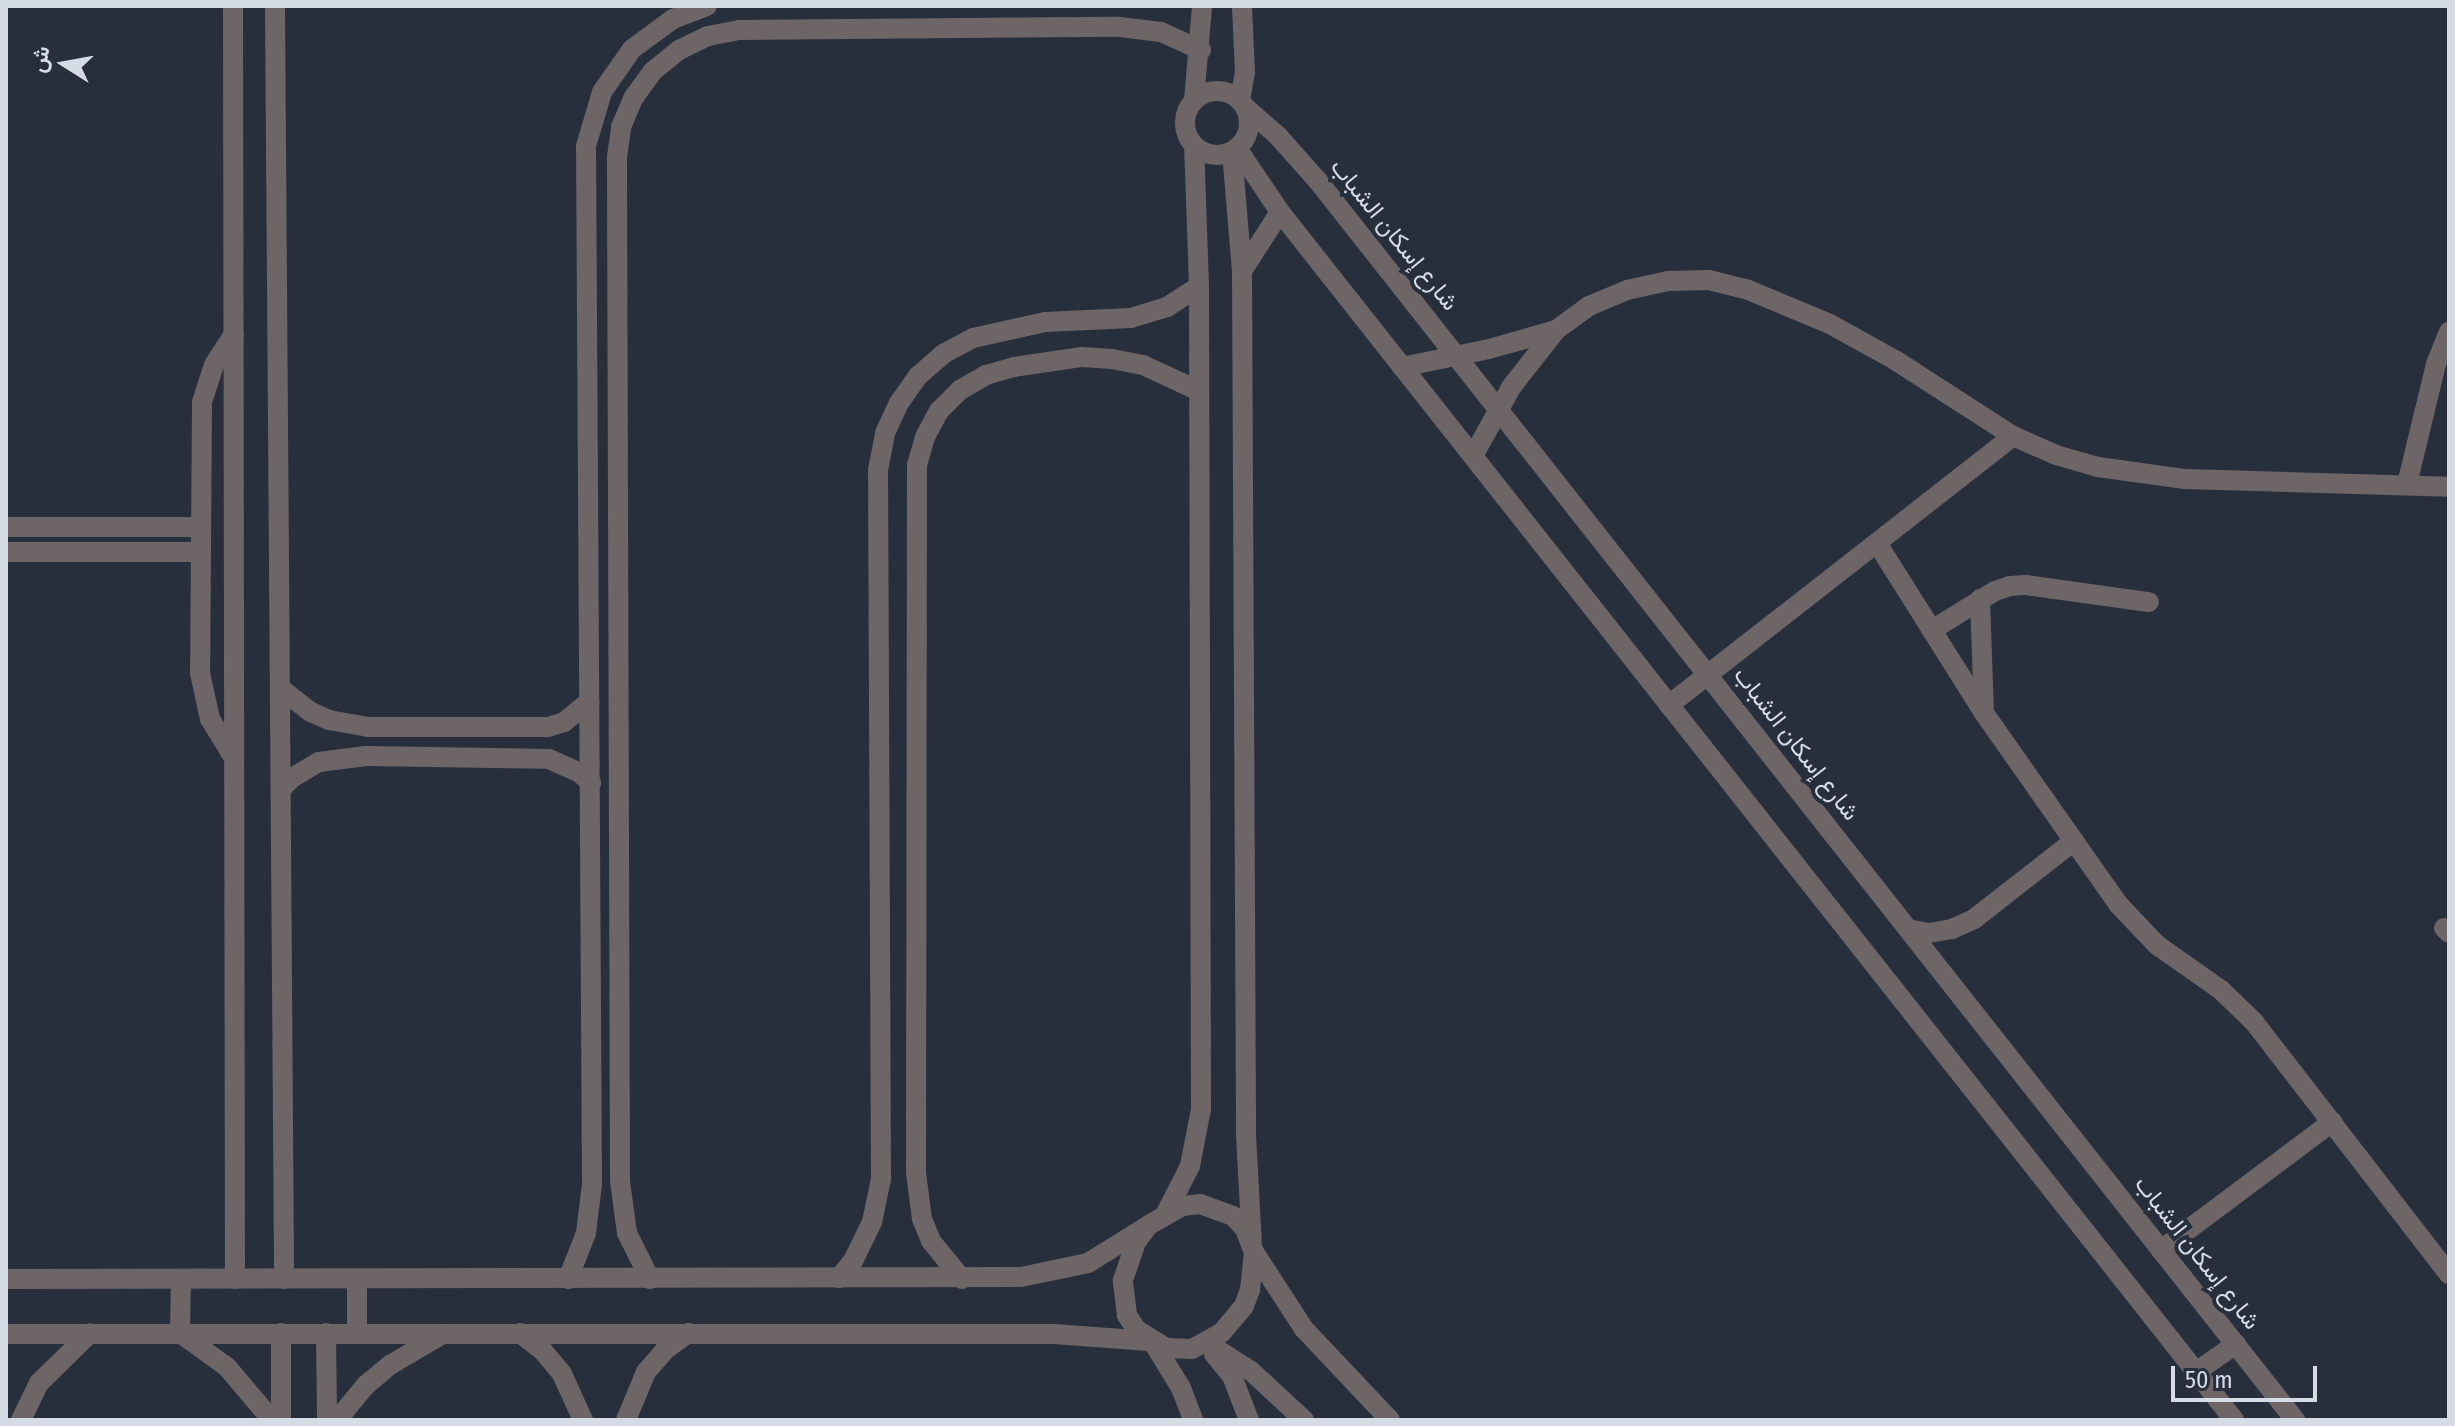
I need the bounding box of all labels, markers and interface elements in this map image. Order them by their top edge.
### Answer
north arrow [24,24,104,104]
text: ش [24,44,56,75]
street label: شارع إسكان الشباب [1324,153,1464,317]
street label: شارع إسكان الشباب [1727,661,1865,827]
street label: شارع إسكان الشباب [2128,1170,2266,1336]
scale bar [2175,1350,2321,1400]
text: 50 m [2185,1366,2233,1394]

